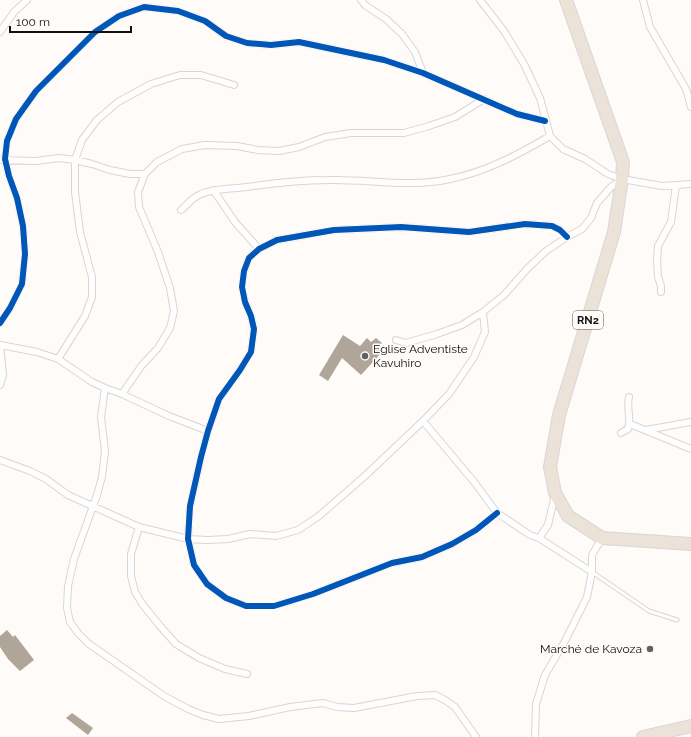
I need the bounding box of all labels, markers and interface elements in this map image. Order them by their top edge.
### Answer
scale bar [10,8,131,34]
text: 100 m [16,15,50,29]
road number: RN2 [573,311,603,329]
place label: Eglise Adventiste Kavuhiro [373,342,468,370]
marker: Eglise Adventiste Kavuhiro [360,351,370,361]
place label: Marché de Kavoza [540,642,642,656]
marker: Marché de Kavoza [645,644,655,654]

